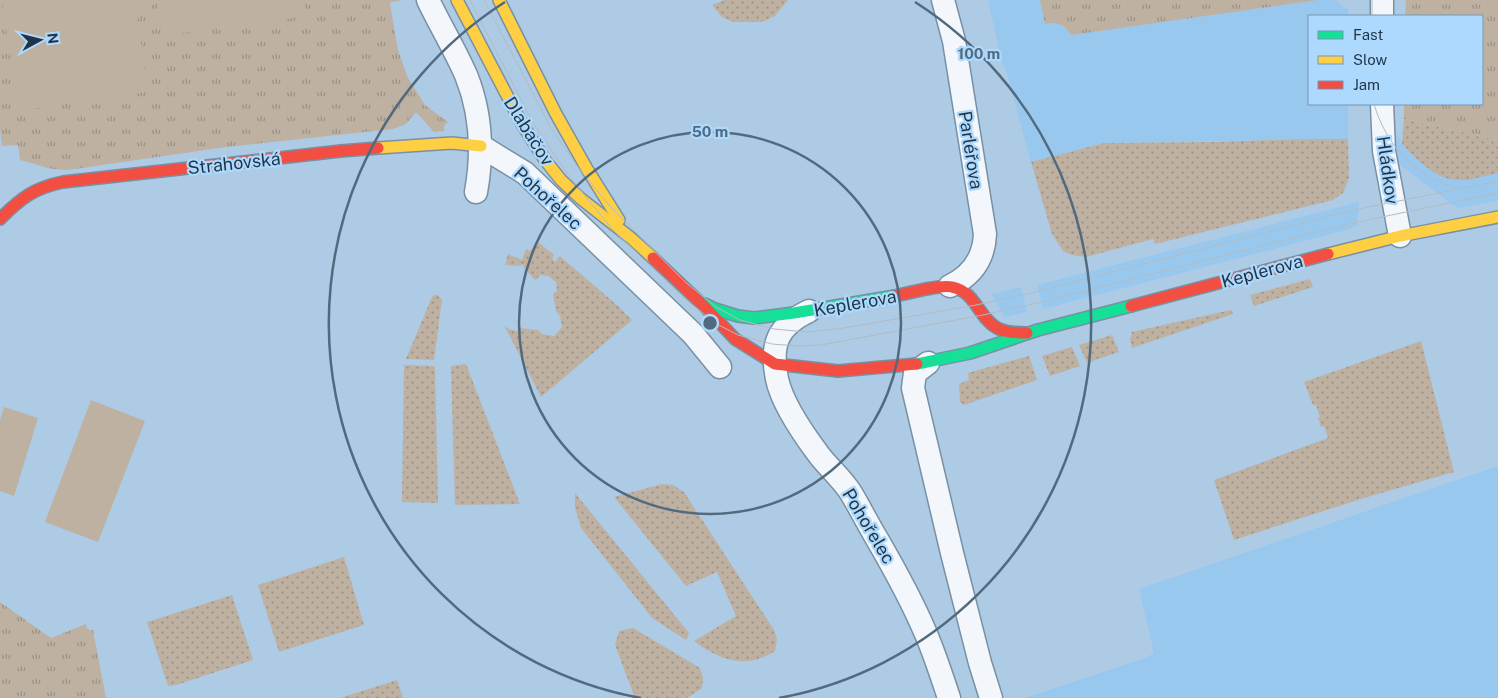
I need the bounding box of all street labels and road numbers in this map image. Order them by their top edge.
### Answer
street label: Dlabačov [500,93,558,169]
street label: Parléřova [954,109,988,191]
street label: Hládkov [1373,135,1403,205]
street label: Strahovská [186,148,282,178]
street label: Pohořelec [510,162,586,234]
street label: Keplerova [1219,250,1305,292]
street label: Keplerova [812,285,898,321]
street label: Pohořelec [838,485,900,567]

